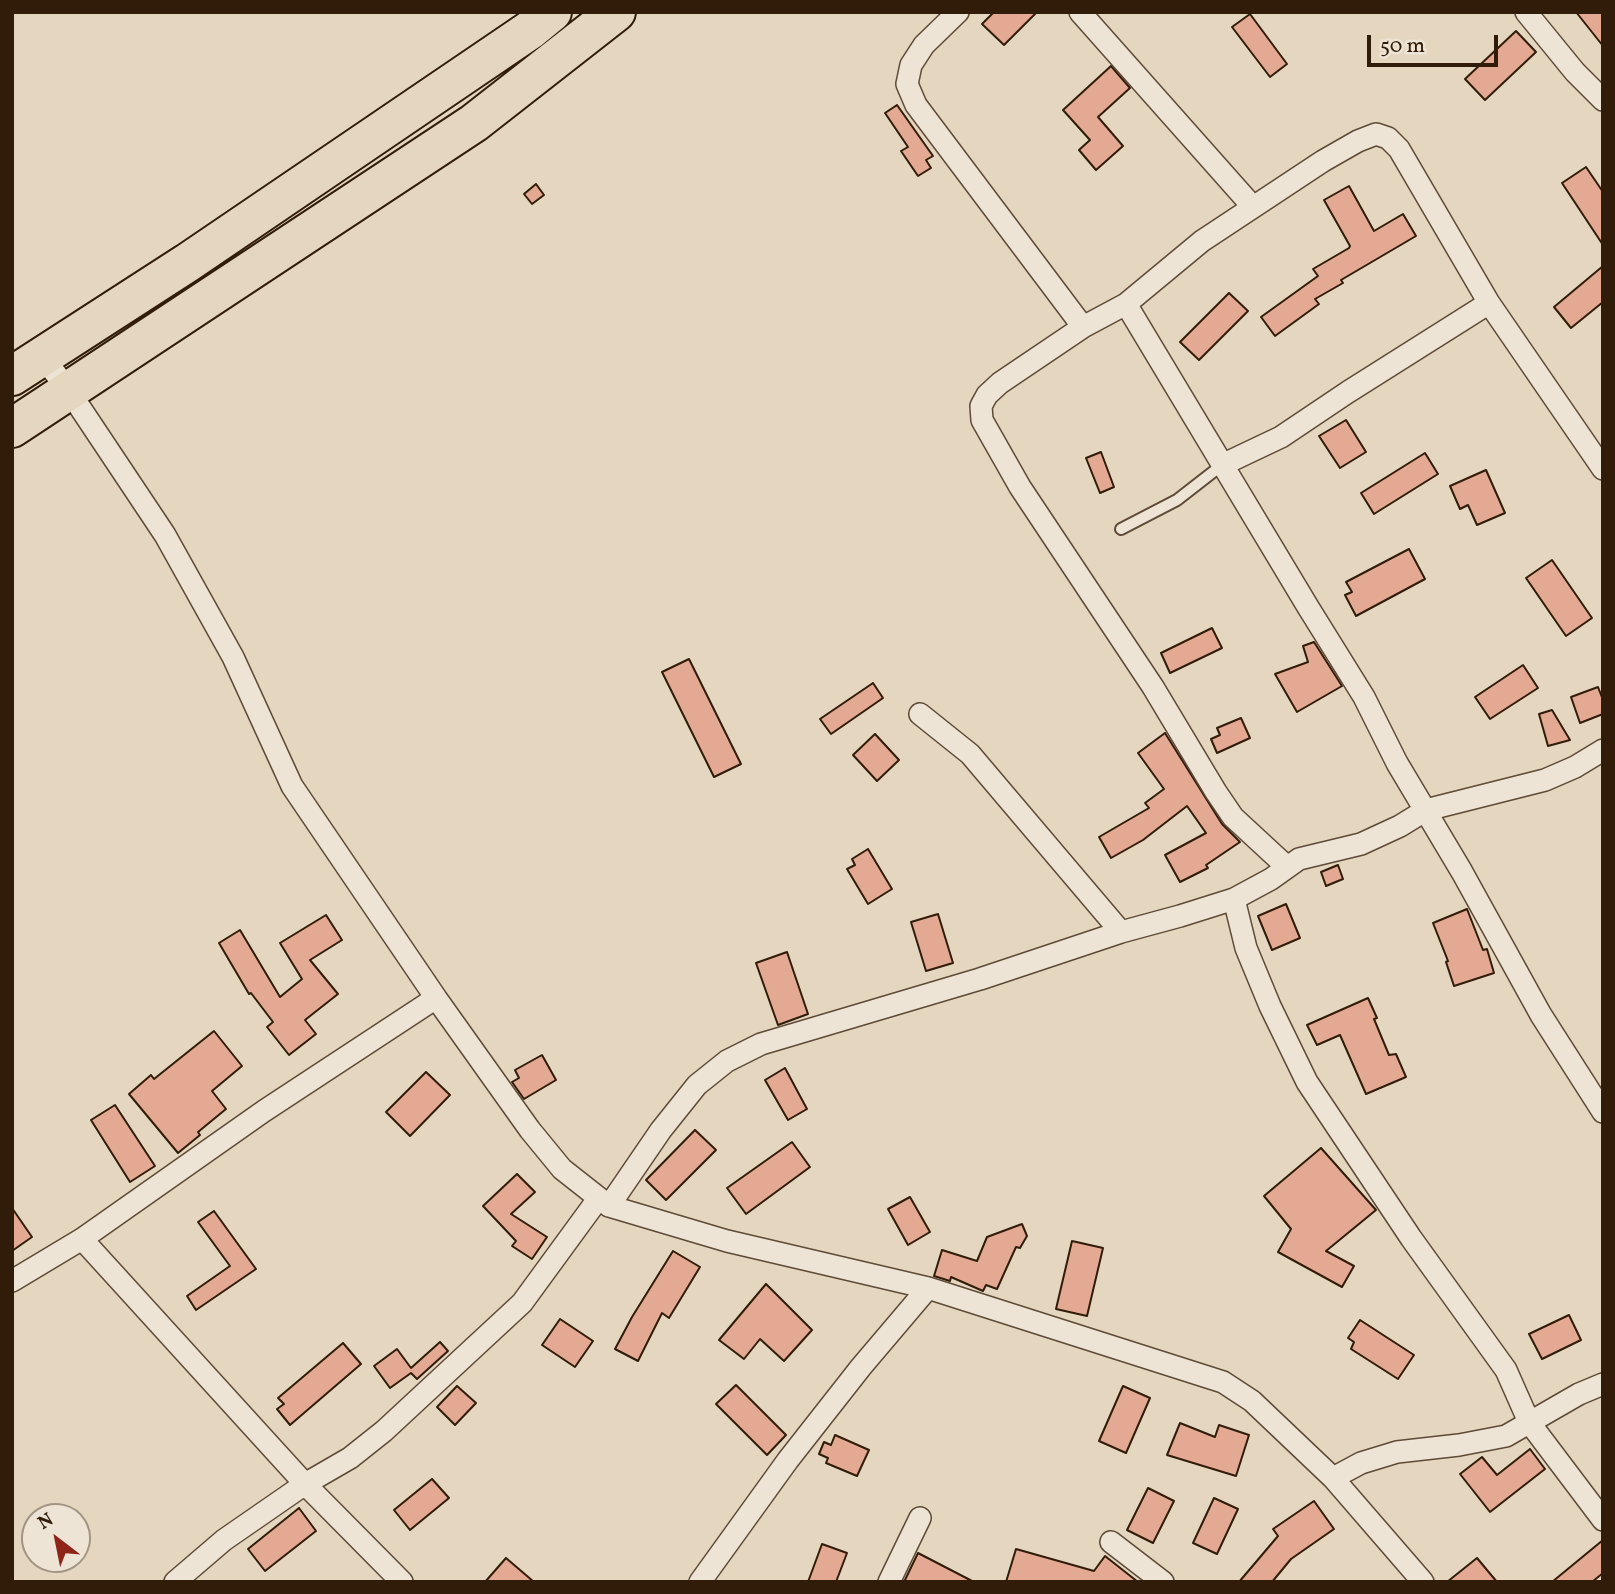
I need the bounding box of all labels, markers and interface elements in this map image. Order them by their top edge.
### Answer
scale bar [1370,21,1501,65]
text: 50 m [1380,32,1425,61]
north arrow [21,1503,91,1573]
text: N [33,1507,59,1537]

